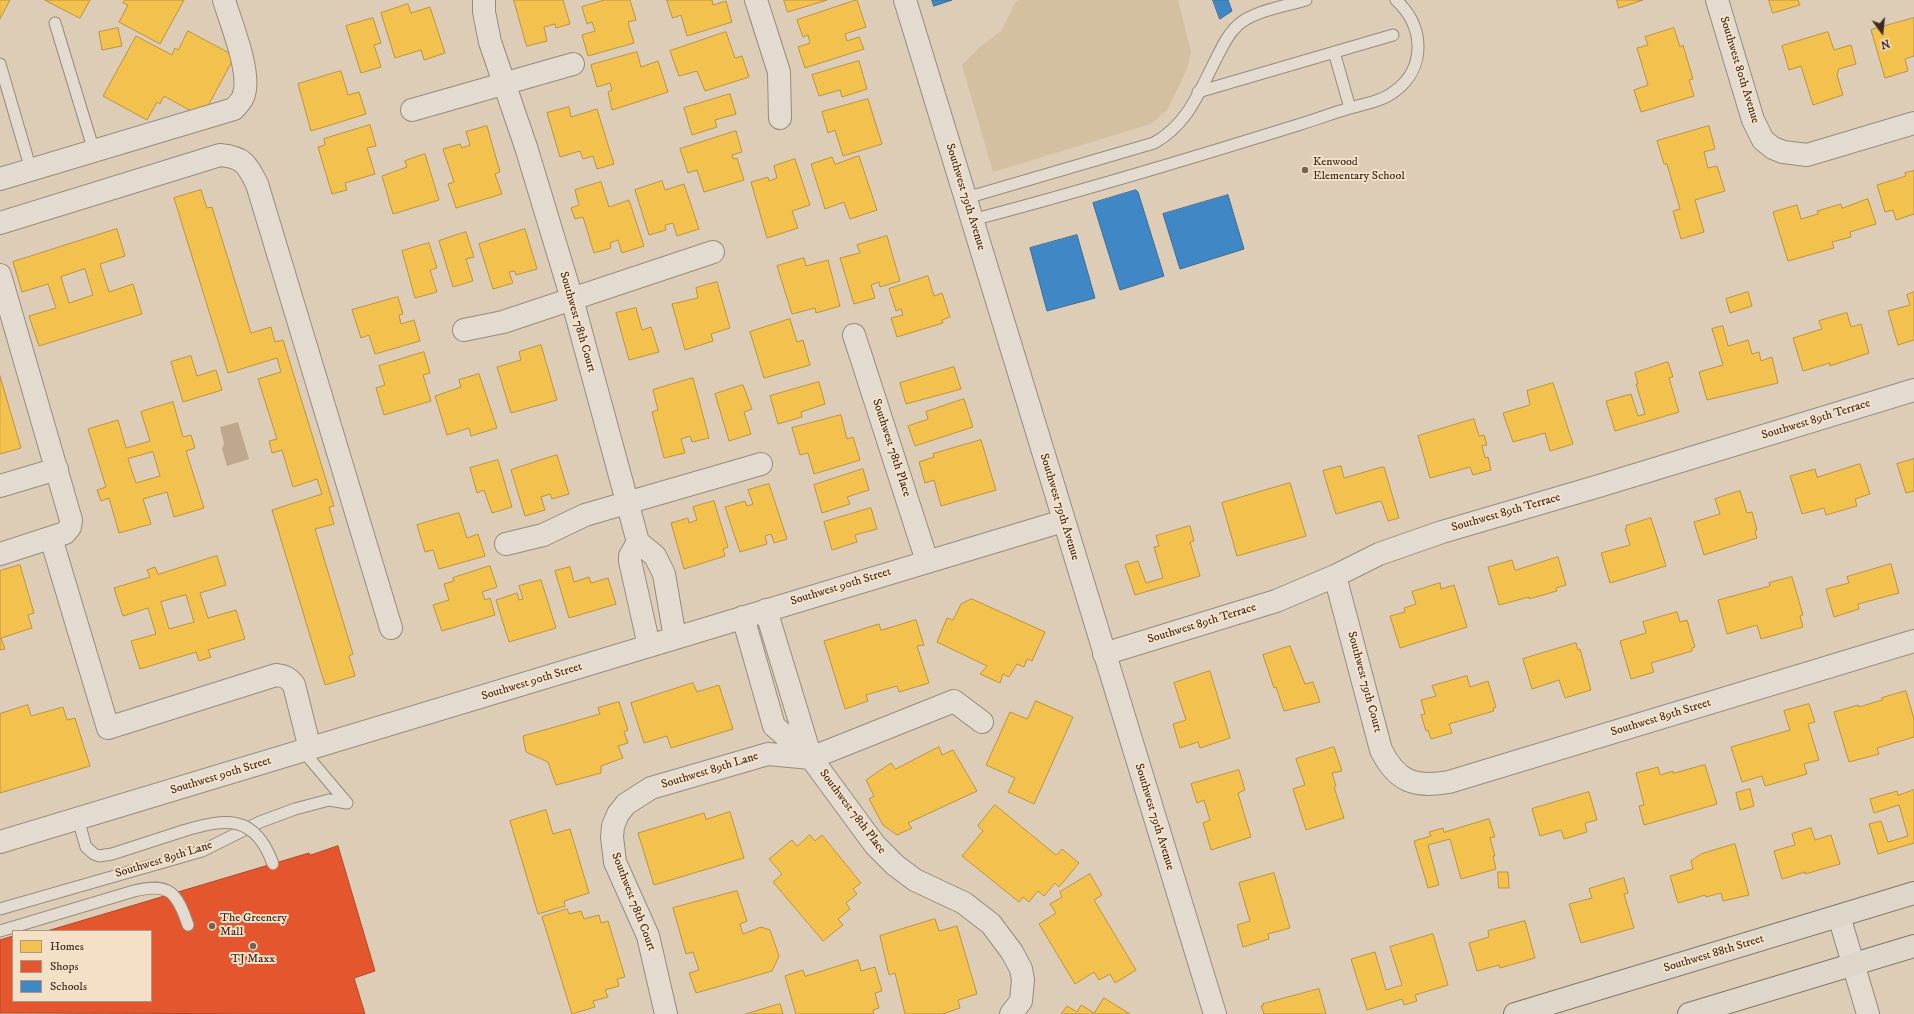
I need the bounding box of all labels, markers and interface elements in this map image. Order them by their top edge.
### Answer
north arrow [1862,12,1902,52]
street label: Southwest 80th Avenue [1716,15,1762,125]
text: N [1879,36,1891,52]
street label: Southwest 79th Avenue [942,142,988,252]
place label: Kenwood Elementary School [1313,156,1405,184]
marker: Kenwood Elementary School [1300,165,1310,175]
street label: Southwest 78th Court [556,270,598,374]
street label: Southwest 78th Place [868,397,914,499]
street label: Southwest 89th Terrace [1760,397,1872,443]
street label: Southwest 79th Avenue [1036,452,1082,562]
street label: Southwest 89th Terrace [1450,491,1562,535]
street label: Southwest 90th Street [789,565,893,609]
street label: Southwest 89th Terrace [1146,601,1258,647]
street label: Southwest 79th Court [1344,630,1384,734]
street label: Southwest 90th Street [480,660,584,704]
street label: Southwest 89th Street [1609,696,1713,740]
street label: Southwest 89th Lane [660,749,760,793]
street label: Southwest 90th Street [169,754,273,798]
street label: Southwest 79th Avenue [1131,762,1177,872]
street label: Southwest 78th Place [816,767,888,857]
street label: Southwest 89th Lane [114,838,214,882]
street label: Southwest 78th Court [608,851,658,953]
place label: The Greenery Mall [220,912,287,940]
marker: The Greenery Mall [207,921,217,931]
legend [12,930,152,1002]
street label: Southwest 88th Street [1662,932,1766,976]
text: Homes [50,939,84,954]
marker: TJ Maxx [248,941,258,951]
place label: TJ Maxx [231,953,275,967]
text: Shops [50,959,78,974]
text: Schools [50,979,87,994]

